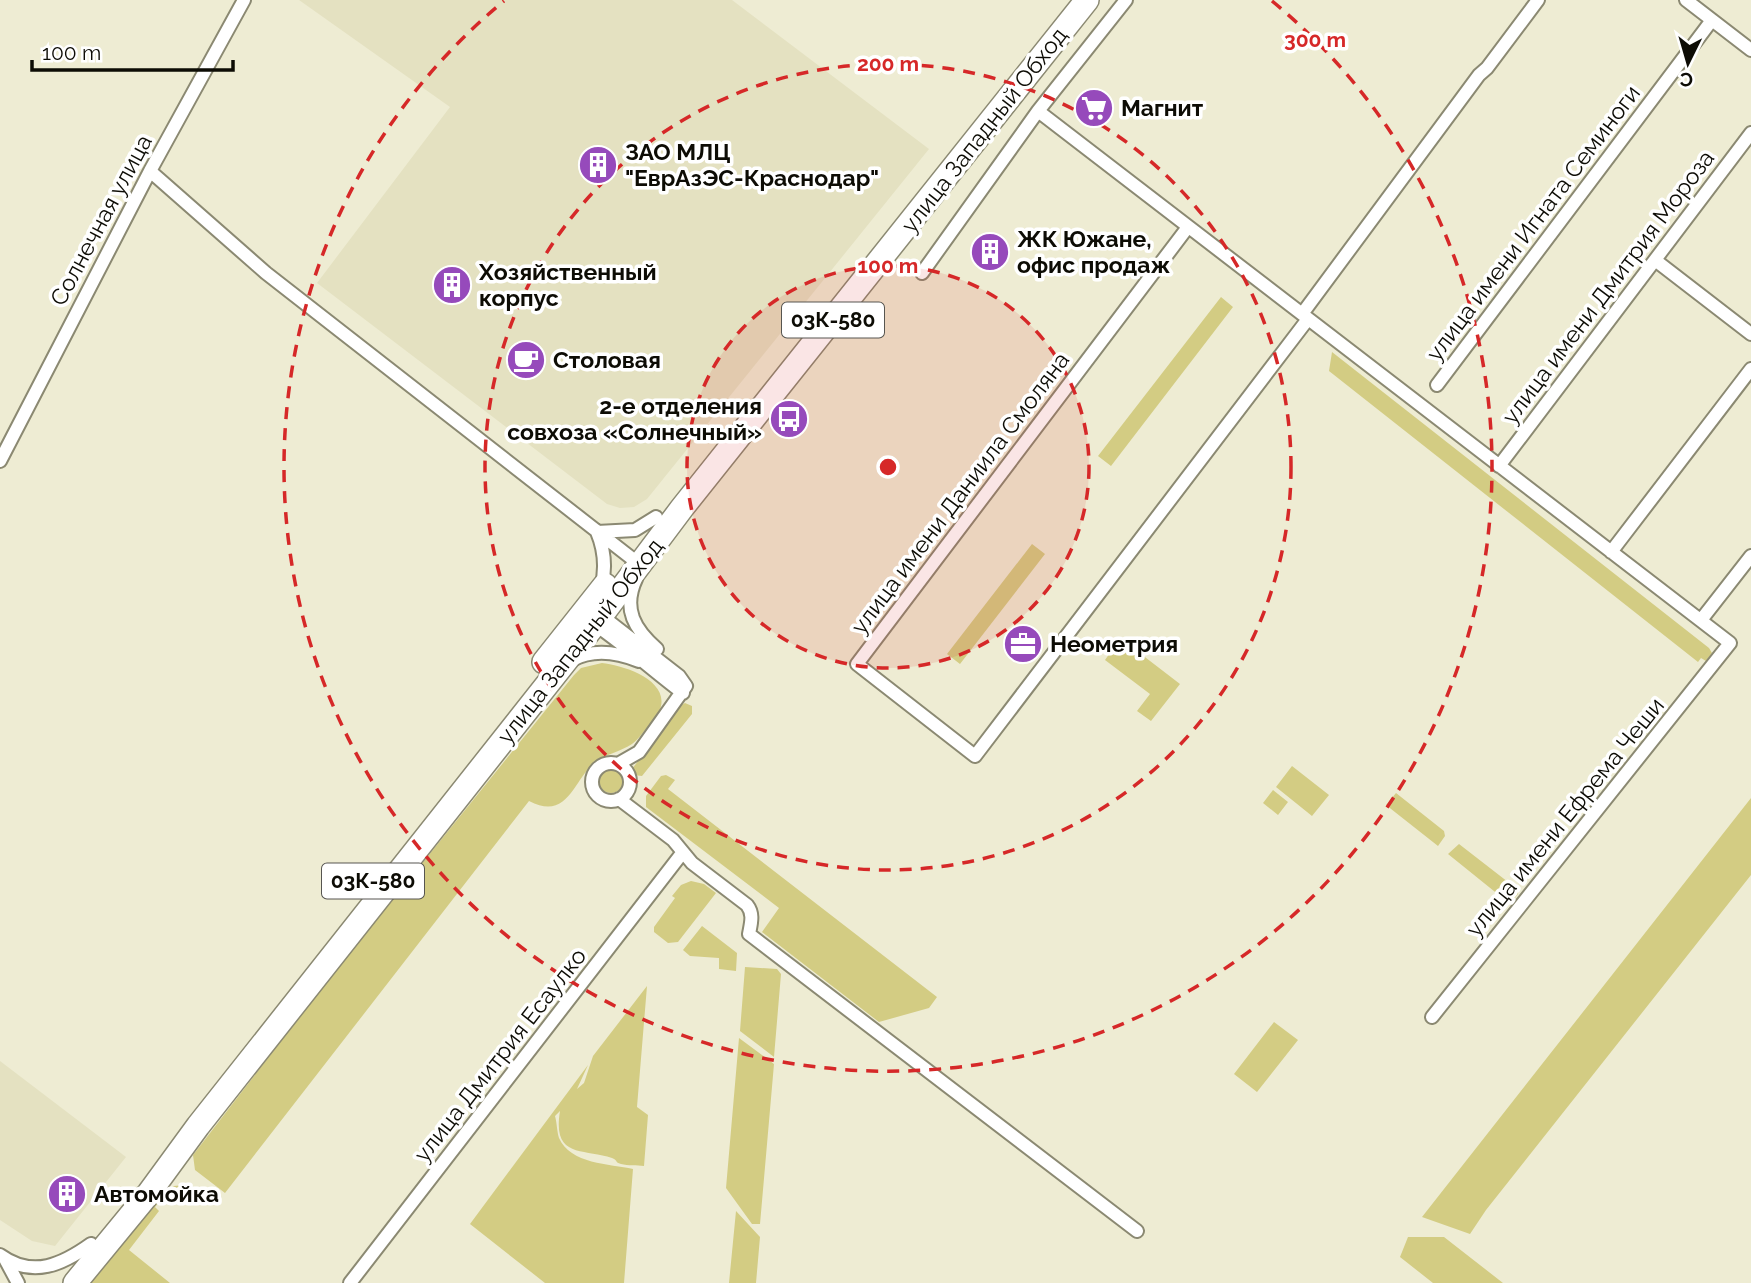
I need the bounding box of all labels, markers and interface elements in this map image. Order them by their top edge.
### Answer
street label: улица Западный Обход [895,22,1072,238]
text: 300 m [1284,27,1346,52]
scale bar [32,28,233,72]
north arrow [1653,28,1723,98]
text: 100 m [42,40,101,65]
text: 200 m [857,51,919,76]
text: С [1679,68,1694,91]
street label: улица имени Игната Семиноги [1420,80,1645,366]
supermarket icon: Магнит [1073,87,1115,129]
place label: Магнит [1121,94,1204,121]
street label: Солнечная улица [44,130,157,310]
place label: ЗАО МЛЦ "ЕврАзЭС-Краснодар" [625,138,879,191]
building icon: ЗАО МЛЦ "ЕврАзЭС-Краснодар" [577,144,619,186]
street label: улица имени Дмитрия Мороза [1496,145,1719,429]
place label: ЖК Южане, офис продаж [1017,225,1171,278]
building icon: ЖК Южане, офис продаж [969,231,1011,273]
text: 100 m [858,253,918,278]
place label: Хозяйственный корпус [478,258,657,311]
building icon: Хозяйственный корпус [431,264,473,306]
road number: 03К-580 [782,302,884,338]
cafe icon: Столовая [505,339,547,381]
place label: Столовая [553,346,661,373]
street label: улица имени Даниила Смоляна [845,347,1074,639]
place label: 2-е отделения совхоза «Солнечный» [507,392,762,445]
bus stop icon: 2-е отделения совхоза «Солнечный» [768,398,810,440]
centre of rings [876,455,900,479]
street label: улица Западный Обход [491,533,668,749]
office icon: Неометрия [1002,623,1044,665]
place label: Неометрия [1050,630,1178,657]
street label: улица имени Ефрема Чеши [1460,692,1669,942]
road number: 03К-580 [322,864,424,898]
street label: улица Дмитрия Есаулко [408,943,591,1167]
building icon: Автомойка [46,1173,88,1215]
place label: Автомойка [94,1180,219,1207]

